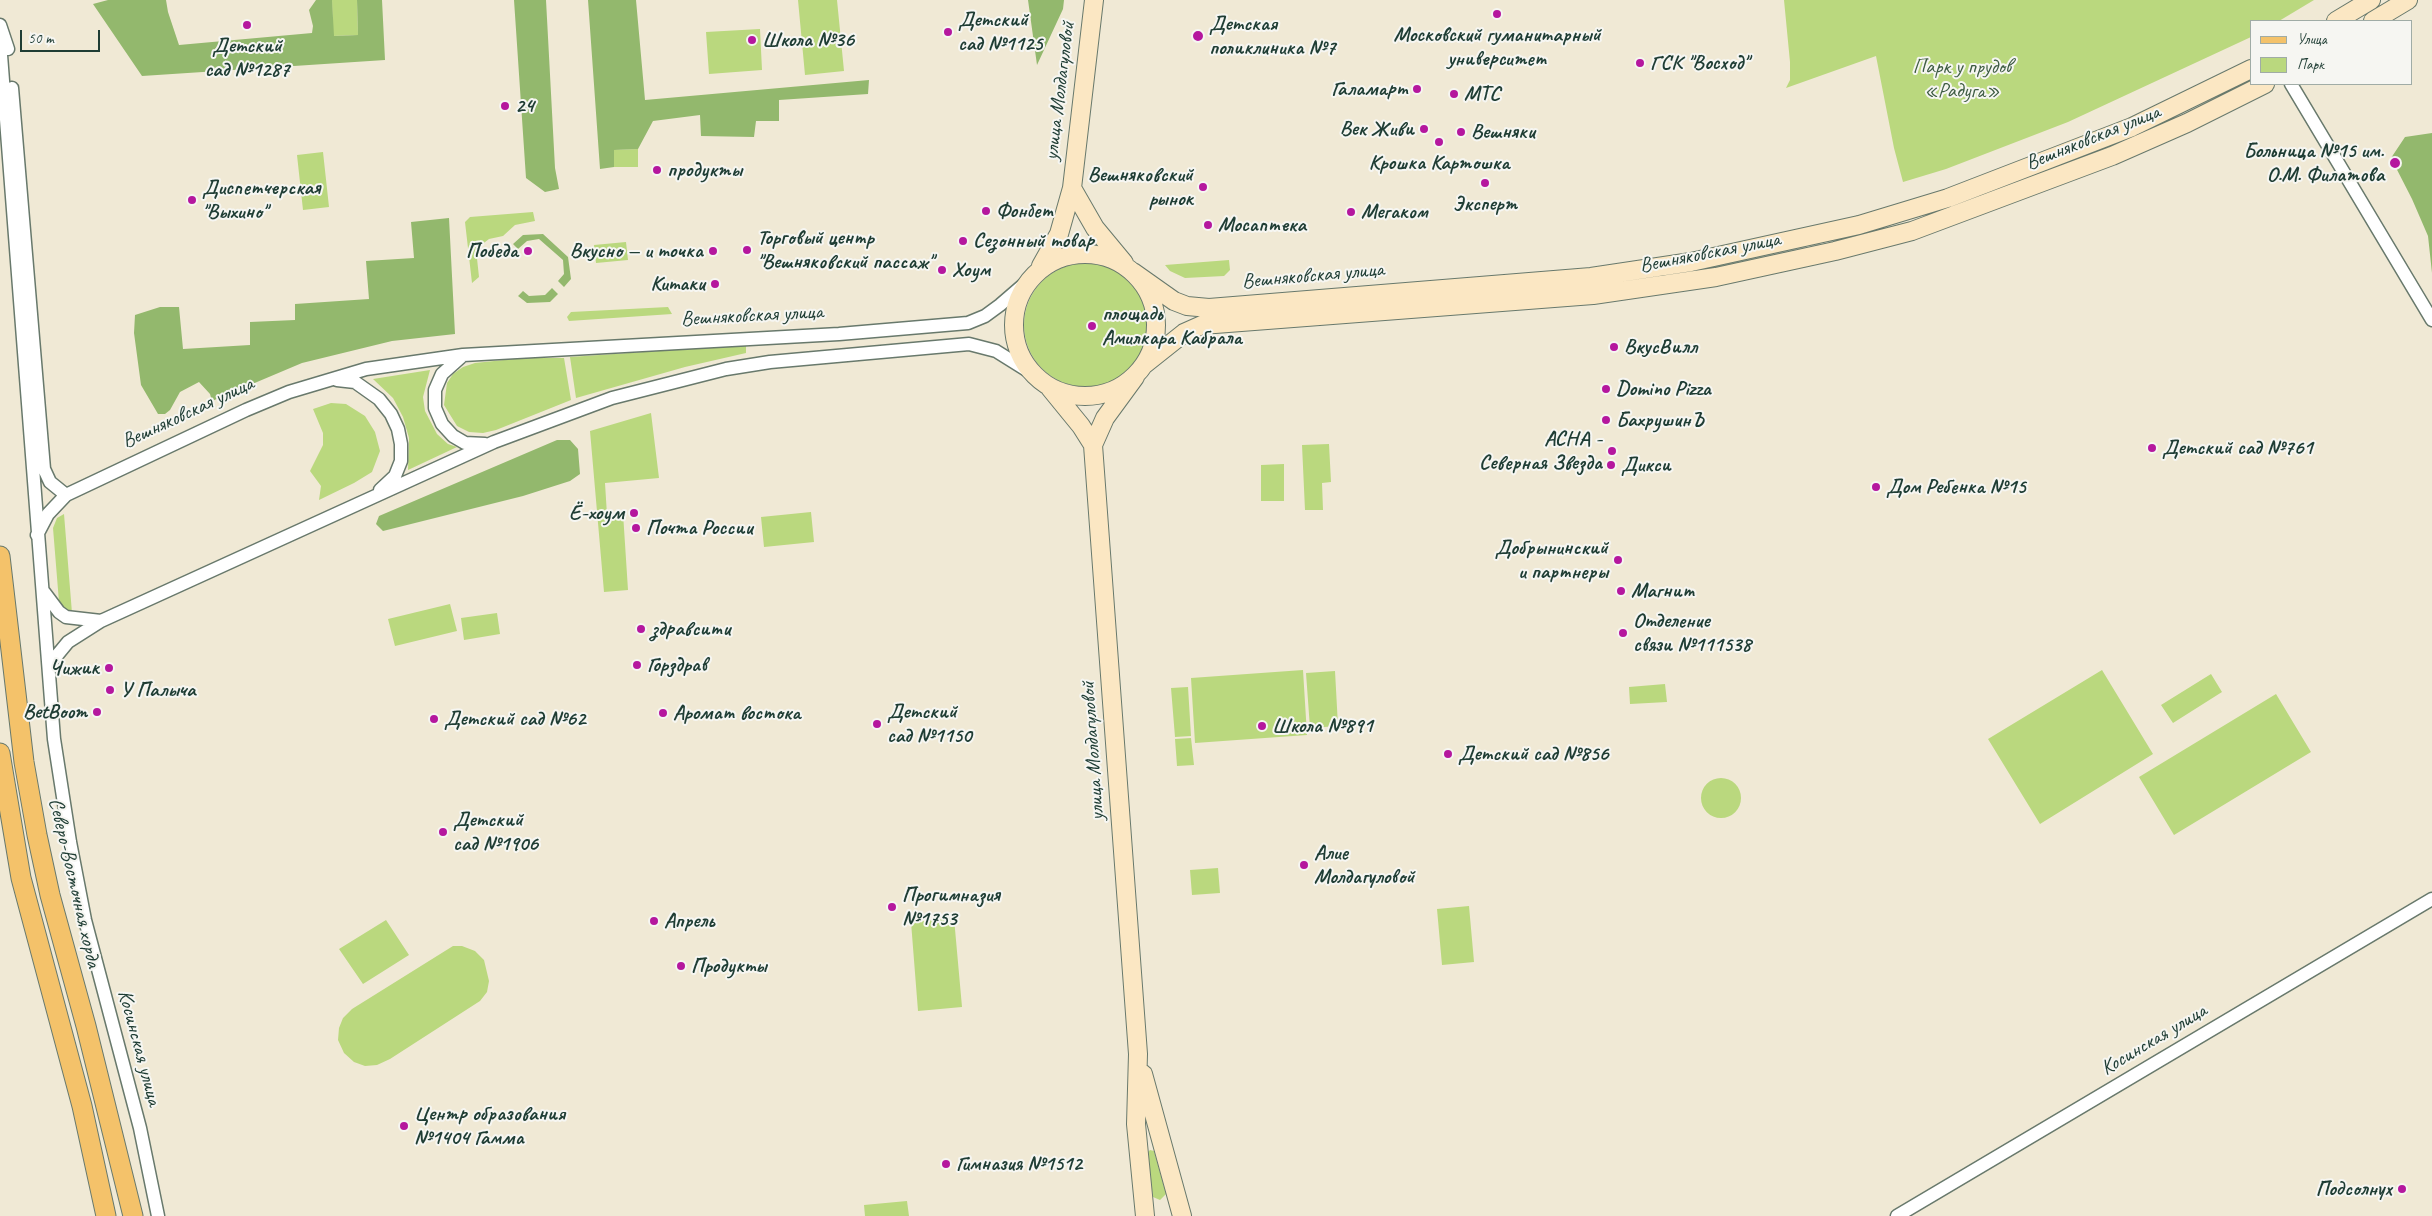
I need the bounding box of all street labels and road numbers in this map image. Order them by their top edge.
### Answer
street label: улица Молдагуловой [1039,20,1081,162]
street label: Вешняковская улица [2022,100,2164,176]
street label: Вешняковская улица [1638,227,1782,279]
street label: Вешняковская улица [1241,257,1385,295]
street label: Вешняковская улица [680,300,824,332]
street label: Вешняковская улица [118,371,258,455]
street label: улица Молдагуловой [1076,680,1110,822]
street label: Северо-Восточная хорда [42,796,106,970]
street label: Косинская улица [111,987,167,1109]
street label: Косинская улица [2096,999,2212,1081]

